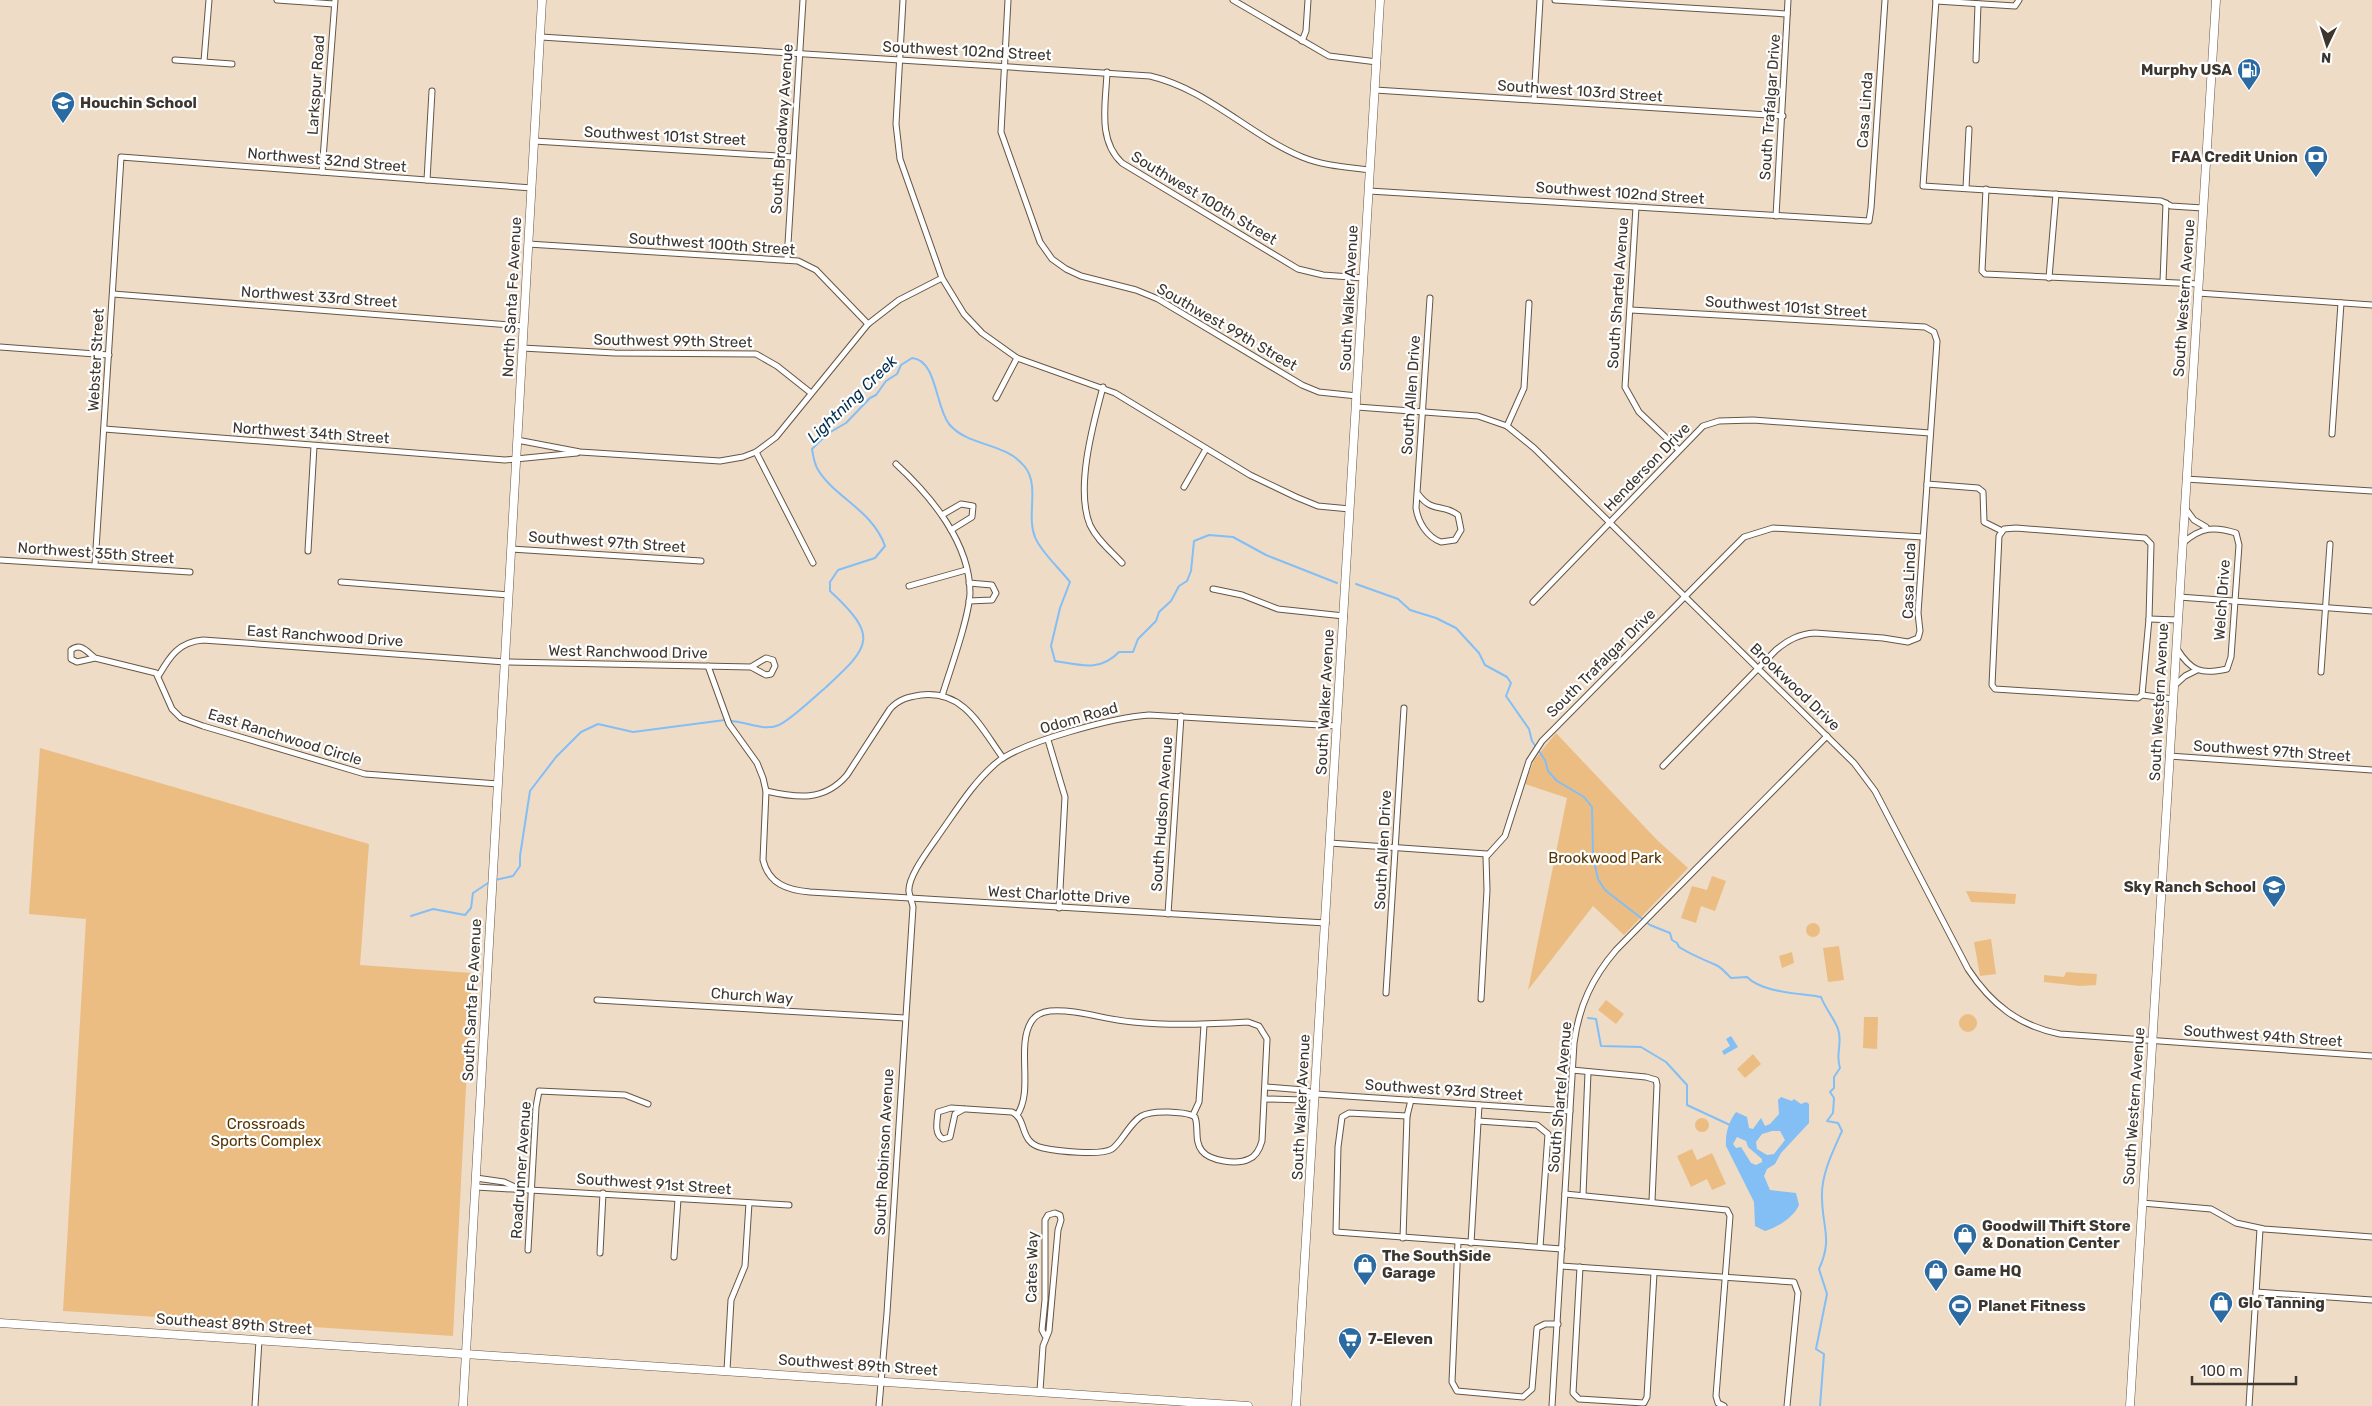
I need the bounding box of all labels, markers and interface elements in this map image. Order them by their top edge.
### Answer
north arrow [2302,20,2352,70]
street label: South Trafalgar Drive [1756,33,1784,181]
street label: Larkspur Road [304,34,328,136]
street label: Southwest 102nd Street [882,38,1052,64]
street label: South Broadway Avenue [767,43,797,215]
text: N [2321,49,2332,66]
fuel station icon: Murphy USA [2236,57,2262,91]
place label: Murphy USA [2141,61,2232,79]
street label: Casa Linda [1853,71,1877,149]
street label: Southwest 103rd Street [1497,76,1663,106]
school or university icon: Houchin School [50,90,76,124]
place label: Houchin School [80,94,197,112]
street label: Southwest 101st Street [584,123,747,149]
street label: Northwest 32nd Street [247,144,408,176]
bank icon: FAA Credit Union [2303,144,2329,178]
street label: Southwest 100th Street [1128,147,1280,249]
place label: FAA Credit Union [2171,148,2298,166]
street label: Southwest 102nd Street [1535,178,1705,208]
street label: North Santa Fe Avenue [499,216,525,378]
street label: South Shartel Avenue [1604,217,1632,369]
street label: South Western Avenue [2170,219,2198,377]
street label: South Walker Avenue [1336,225,1362,371]
street label: Southwest 100th Street [628,229,796,259]
street label: Southwest 99th Street [1154,279,1301,375]
street label: Northwest 33rd Street [240,283,398,311]
street label: Southwest 101st Street [1704,292,1868,322]
street label: Webster Street [84,308,108,412]
street label: Southwest 99th Street [593,331,753,351]
street label: South Allen Drive [1398,335,1424,455]
water label: Lightning Creek [803,351,901,447]
street label: Northwest 34th Street [232,419,390,447]
street label: Henderson Drive [1600,419,1694,515]
street label: Southwest 97th Street [528,528,687,556]
street label: Northwest 35th Street [17,539,175,567]
street label: Casa Linda [1899,543,1919,619]
street label: Welch Drive [2210,559,2234,641]
street label: South Trafalgar Drive [1543,605,1659,721]
street label: East Ranchwood Drive [246,622,404,650]
street label: South Western Avenue [2146,623,2172,781]
street label: South Walker Avenue [1312,629,1338,775]
street label: Brookwood Drive [1746,639,1844,735]
street label: West Ranchwood Drive [548,642,708,662]
street label: Odom Road [1038,698,1120,738]
street label: East Ranchwood Circle [206,705,364,769]
street label: South Hudson Avenue [1148,736,1176,892]
street label: Southwest 97th Street [2193,737,2352,765]
street label: South Allen Drive [1371,790,1395,910]
park label: Brookwood Park [1548,849,1662,867]
school or university icon: Sky Ranch School [2261,874,2287,908]
place label: Sky Ranch School [2124,878,2256,896]
street label: West Charlotte Drive [987,882,1131,908]
street label: South Santa Fe Avenue [459,918,485,1082]
street label: Church Way [710,984,794,1008]
street label: South Shartel Avenue [1544,1021,1576,1173]
street label: Southwest 94th Street [2183,1021,2343,1051]
street label: South Western Avenue [2120,1027,2148,1185]
street label: South Walker Avenue [1288,1034,1314,1180]
street label: South Robinson Avenue [871,1068,897,1236]
street label: Southwest 93rd Street [1364,1075,1524,1105]
street label: Roadrunner Avenue [507,1101,535,1239]
park label: Crossroads Sports Complex [211,1115,321,1150]
street label: Southwest 91st Street [576,1170,732,1198]
place label: Goodwill Thift Store & Donation Center [1982,1217,2131,1252]
shop icon: Goodwill Thift Store & Donation Center [1952,1222,1978,1256]
street label: Cates Way [1022,1231,1042,1303]
place label: The SouthSide Garage [1382,1247,1491,1282]
shop icon: The SouthSide Garage [1352,1252,1378,1286]
shop icon: Game HQ [1923,1258,1949,1292]
place label: Game HQ [1954,1262,2022,1280]
shop icon: Glo Tanning [2208,1290,2234,1324]
sports icon: Planet Fitness [1947,1293,1973,1327]
place label: Glo Tanning [2238,1294,2325,1312]
place label: Planet Fitness [1978,1297,2086,1315]
street label: Southeast 89th Street [155,1310,313,1338]
supermarket icon: 7-Eleven [1337,1326,1363,1360]
place label: 7-Eleven [1368,1330,1433,1348]
street label: Southwest 89th Street [778,1350,938,1380]
scale bar [2192,1354,2296,1386]
text: 100 m [2200,1362,2242,1380]

